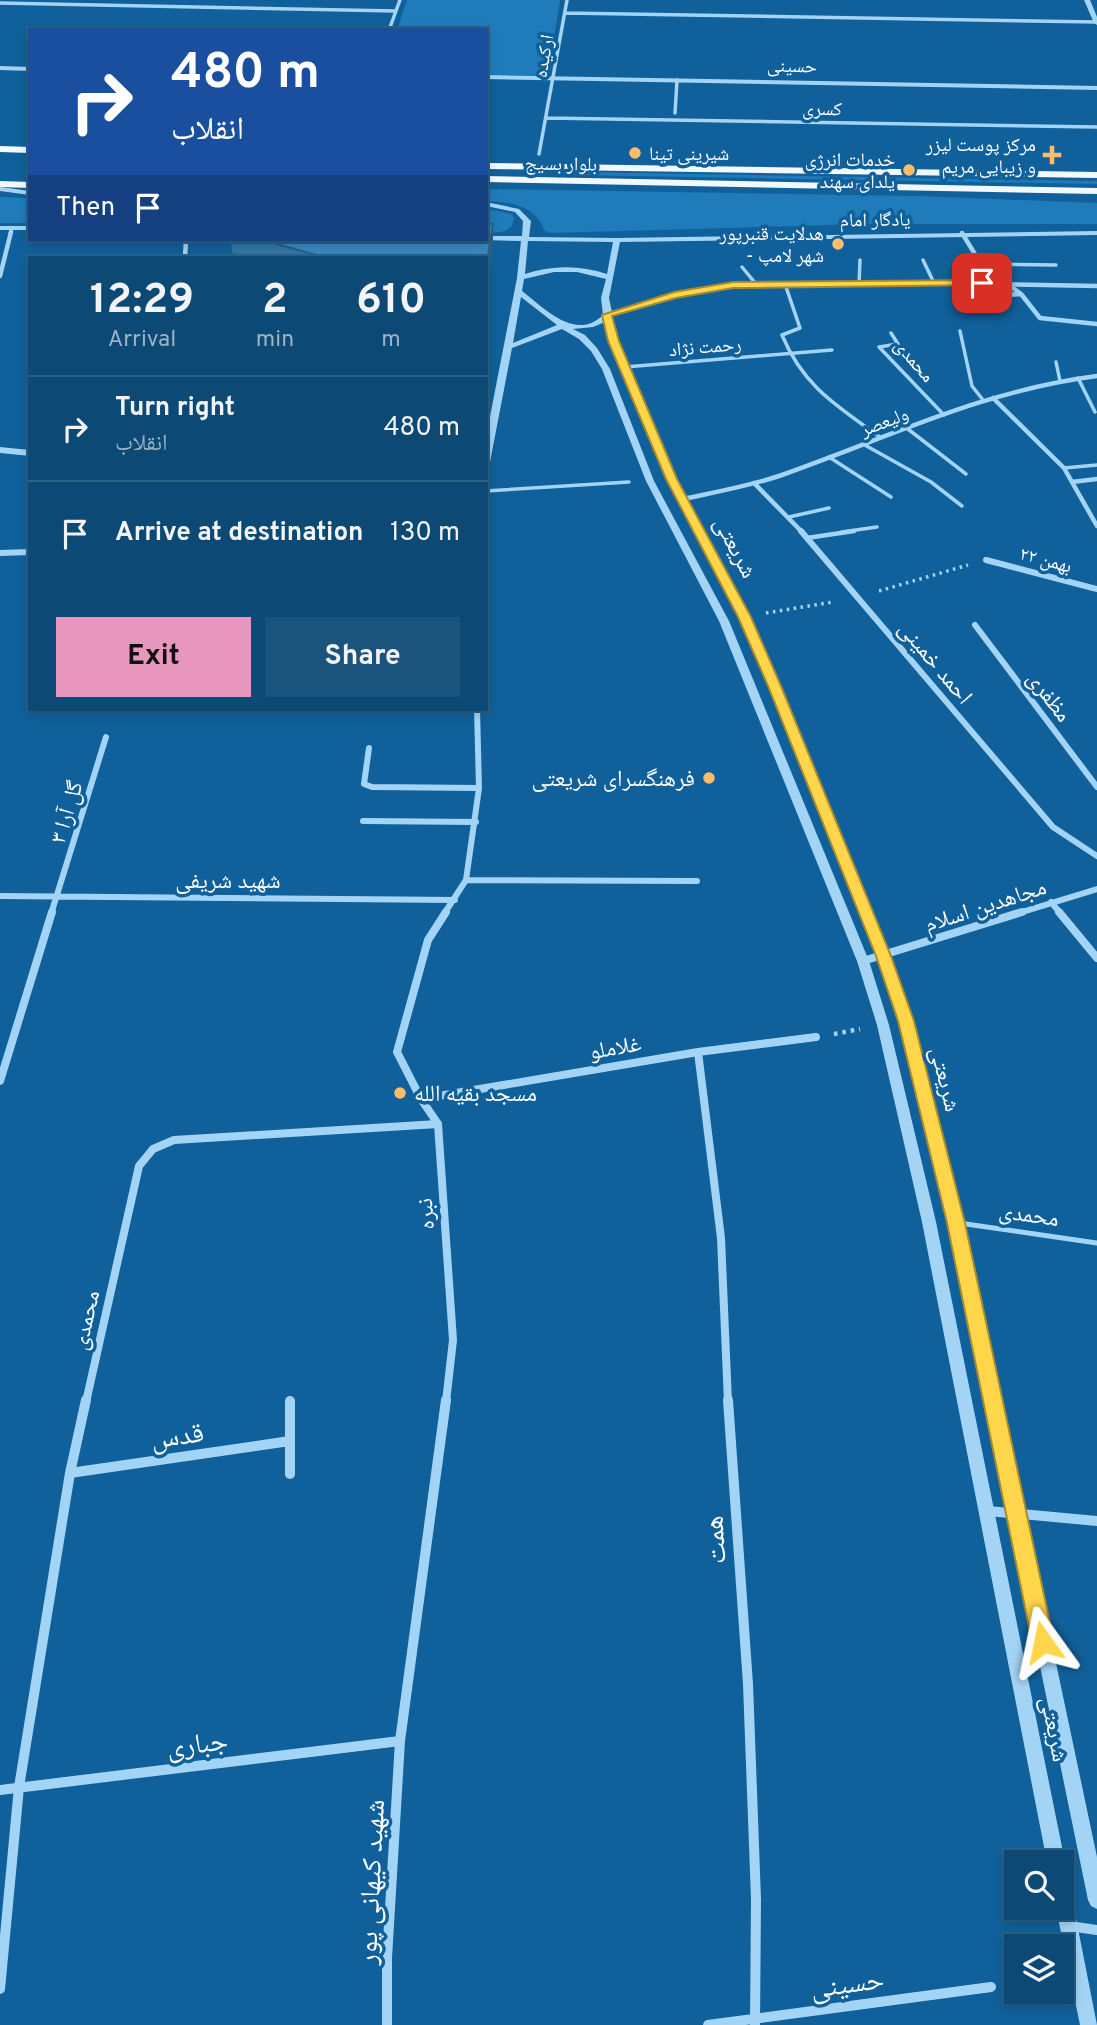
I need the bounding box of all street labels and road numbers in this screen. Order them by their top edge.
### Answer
street label: ارکیده [529,33,561,80]
street label: حسینی [767,55,817,79]
street label: کسری [802,98,842,122]
street label: بلوار بسیج [525,152,597,178]
street label: یادگار امام [839,208,911,234]
street label: رحمت نژاد [668,333,742,363]
street label: محمدی [888,335,939,388]
street label: ولیعصر [856,403,912,443]
street label: شریعتی [706,512,762,584]
street label: ۲۲ بهمن [1017,542,1074,579]
street label: احمد خمینی [891,616,978,712]
street label: مظفری [1019,666,1077,729]
street label: گل آرا ۳ [45,777,92,848]
street label: شهید شریفی [175,868,281,897]
street label: مجاهدین اسلام [921,874,1051,941]
street label: غلاملو [587,1031,644,1068]
street label: شریعتی [922,1044,966,1115]
street label: نبره [412,1197,443,1231]
street label: محمدی [997,1198,1061,1235]
street label: محمدی [67,1288,108,1353]
street label: قدس [148,1416,206,1460]
street label: همت [697,1514,737,1565]
street label: شریعتی [1032,1694,1073,1765]
street label: جباری [165,1724,230,1768]
street label: شهید کیهانی پور [351,1799,395,1967]
street label: حسینی [808,1963,887,2009]

